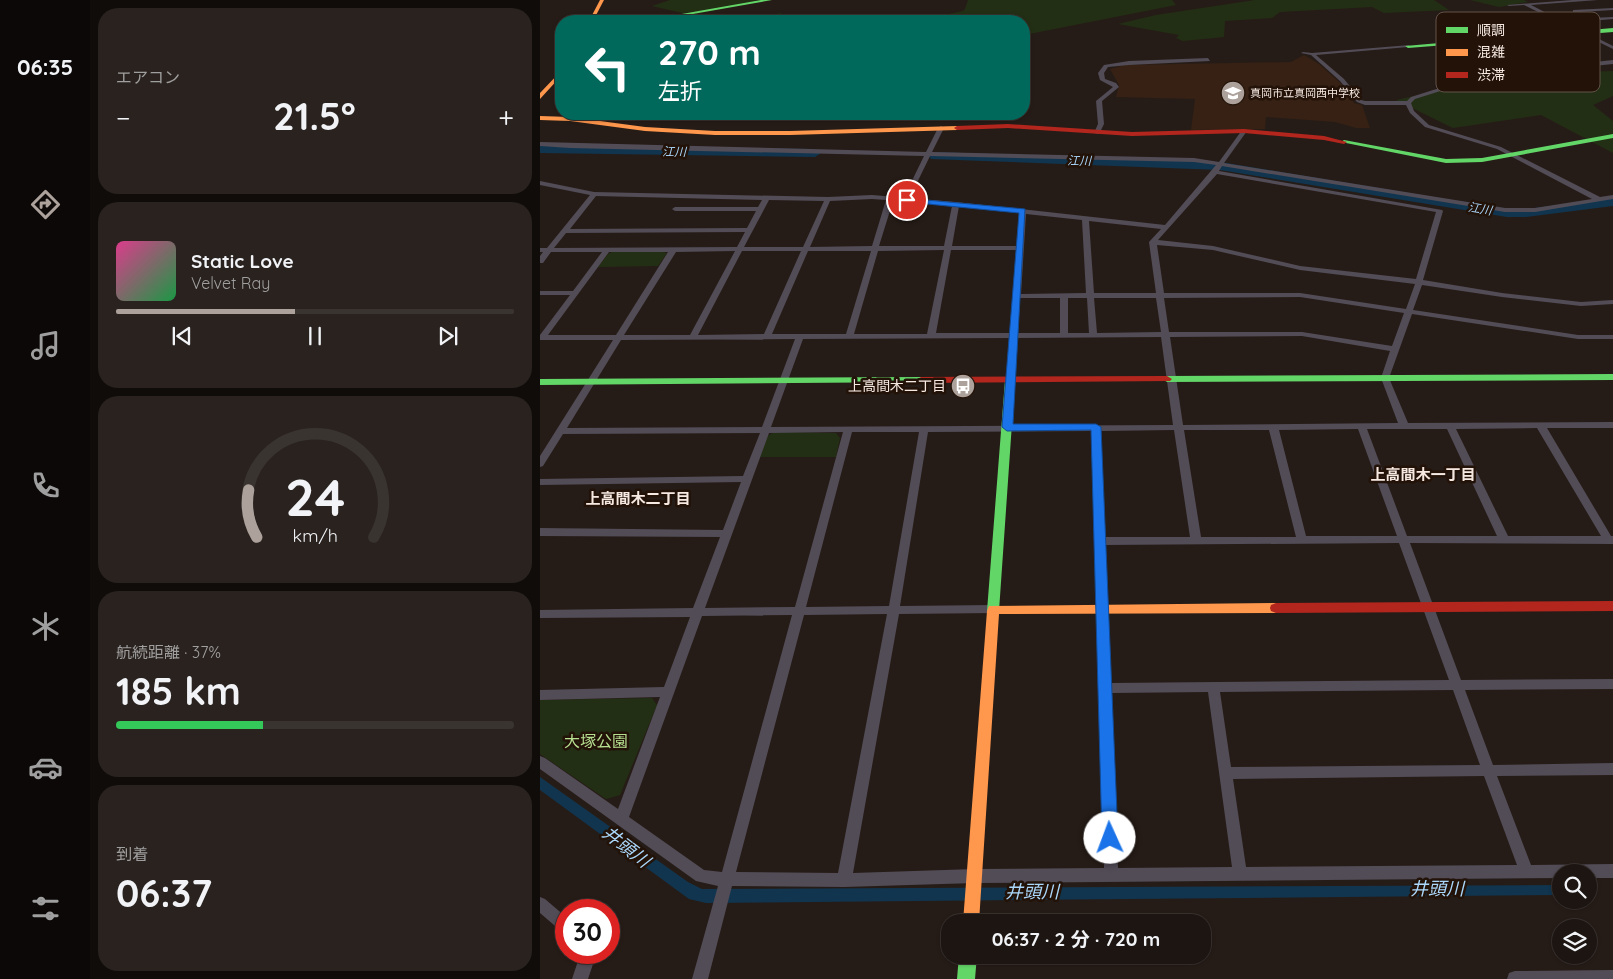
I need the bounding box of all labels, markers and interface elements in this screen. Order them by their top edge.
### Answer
legend [1436,12,1600,92]
text: 順調 [1477,21,1505,39]
text: 270 m [658,30,761,74]
icon: left [575,35,640,100]
text: 混雑 [1477,43,1505,61]
text: 06:35 [17,53,73,81]
text: 渋滞 [1477,66,1505,84]
text: エアコン [116,67,180,87]
text: 左折 [658,77,702,105]
school or university icon: 真岡市立真岡西中学校 [1220,80,1246,106]
place label: 真岡市立真岡西中学校 [1250,86,1360,100]
text: 21.5° [273,92,356,140]
text: − [116,100,131,135]
text: + [498,100,514,135]
water label: 江川 [662,144,688,159]
water label: 江川 [1067,153,1093,168]
pin [886,179,928,221]
icon: arrive [893,186,921,214]
icon: directions [28,187,63,222]
water label: 江川 [1467,199,1495,218]
text: Static Love [191,249,294,273]
text: Velvet Ray [191,273,270,293]
icon: previous [168,322,196,350]
icon: pause [301,322,329,350]
icon: next [434,322,462,350]
icon: music [28,328,63,363]
bus stop icon: 上高間木二丁目 [950,373,976,399]
place label: 上高間木二丁目 [848,377,946,395]
text: 24 [285,464,345,529]
district label: 上高間木一丁目 [1370,465,1476,484]
icon: phone [28,468,63,503]
district label: 上高間木二丁目 [585,489,691,508]
text: km/h [292,524,338,546]
icon: climate [28,609,63,644]
text: 航続距離 · 37% [116,642,221,662]
text: 185 km [116,667,241,715]
park label: 大塚公園 [564,731,628,751]
icon: car [28,750,63,785]
position arrow [1083,811,1135,863]
water label: 井頭川 [598,821,656,874]
text: 到着 [116,844,148,864]
map controls [1552,864,1597,964]
button: search [1552,864,1597,909]
text: 06:37 [116,869,212,917]
water label: 井頭川 [1410,877,1466,900]
water label: 井頭川 [1005,880,1061,903]
icon: filters [28,891,63,926]
speed limit sign: 30 [555,899,620,964]
button: layers [1552,919,1597,964]
text: 06:37 · 2 分 · 720 m [992,927,1160,951]

